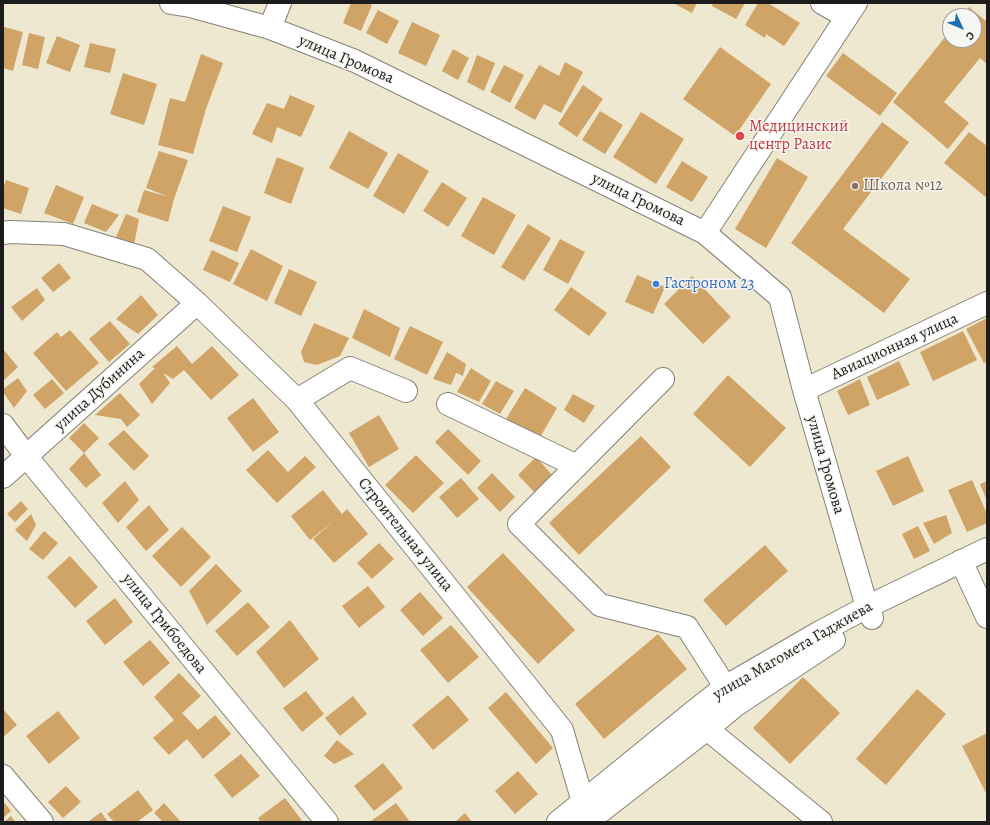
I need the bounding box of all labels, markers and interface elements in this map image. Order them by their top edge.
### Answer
north arrow [942,8,982,48]
text: С [963,28,978,44]
street label: улица Громова [296,31,396,89]
place label: Медицинский центр Разис [749,117,848,155]
marker: Медицинский центр Разис [734,130,746,142]
street label: улица Громова [588,169,688,231]
place label: Школа №12 [863,176,943,196]
marker: Школа №12 [850,181,860,191]
place label: Гастроном 23 [664,274,754,294]
marker: Гастроном 23 [651,279,661,289]
street label: Авиационная улица [829,309,961,385]
street label: улица Дубинина [51,345,149,435]
street label: улица Громова [802,414,848,516]
street label: Строительная улица [353,474,457,596]
street label: улица Грибоедова [118,570,210,678]
street label: улица Магомета Гаджиева [710,597,876,705]

